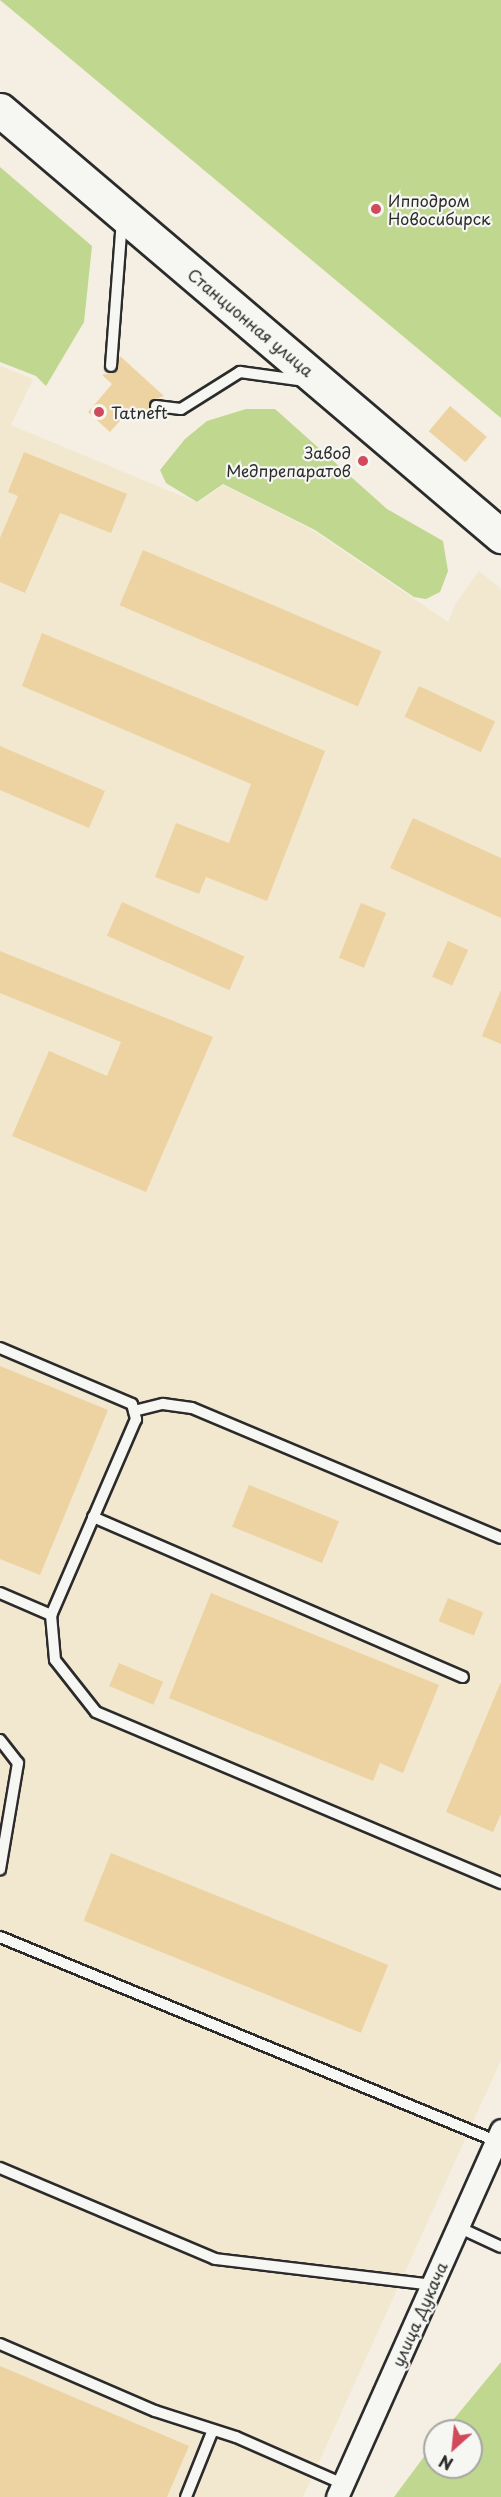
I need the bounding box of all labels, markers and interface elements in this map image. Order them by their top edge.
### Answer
place label: Ипподром Новосибирск [388,190,491,228]
marker: Ипподром Новосибирск [369,202,383,216]
street label: Станционная улица [184,264,318,380]
place label: Tatneft [111,402,168,422]
marker: Tatneft [92,405,106,419]
place label: Завод Медпрепаратов [226,442,351,480]
marker: Завод Медпрепаратов [356,454,370,468]
street label: улица Дукача [387,2258,451,2370]
north arrow [423,2419,483,2479]
text: N [435,2450,457,2477]

